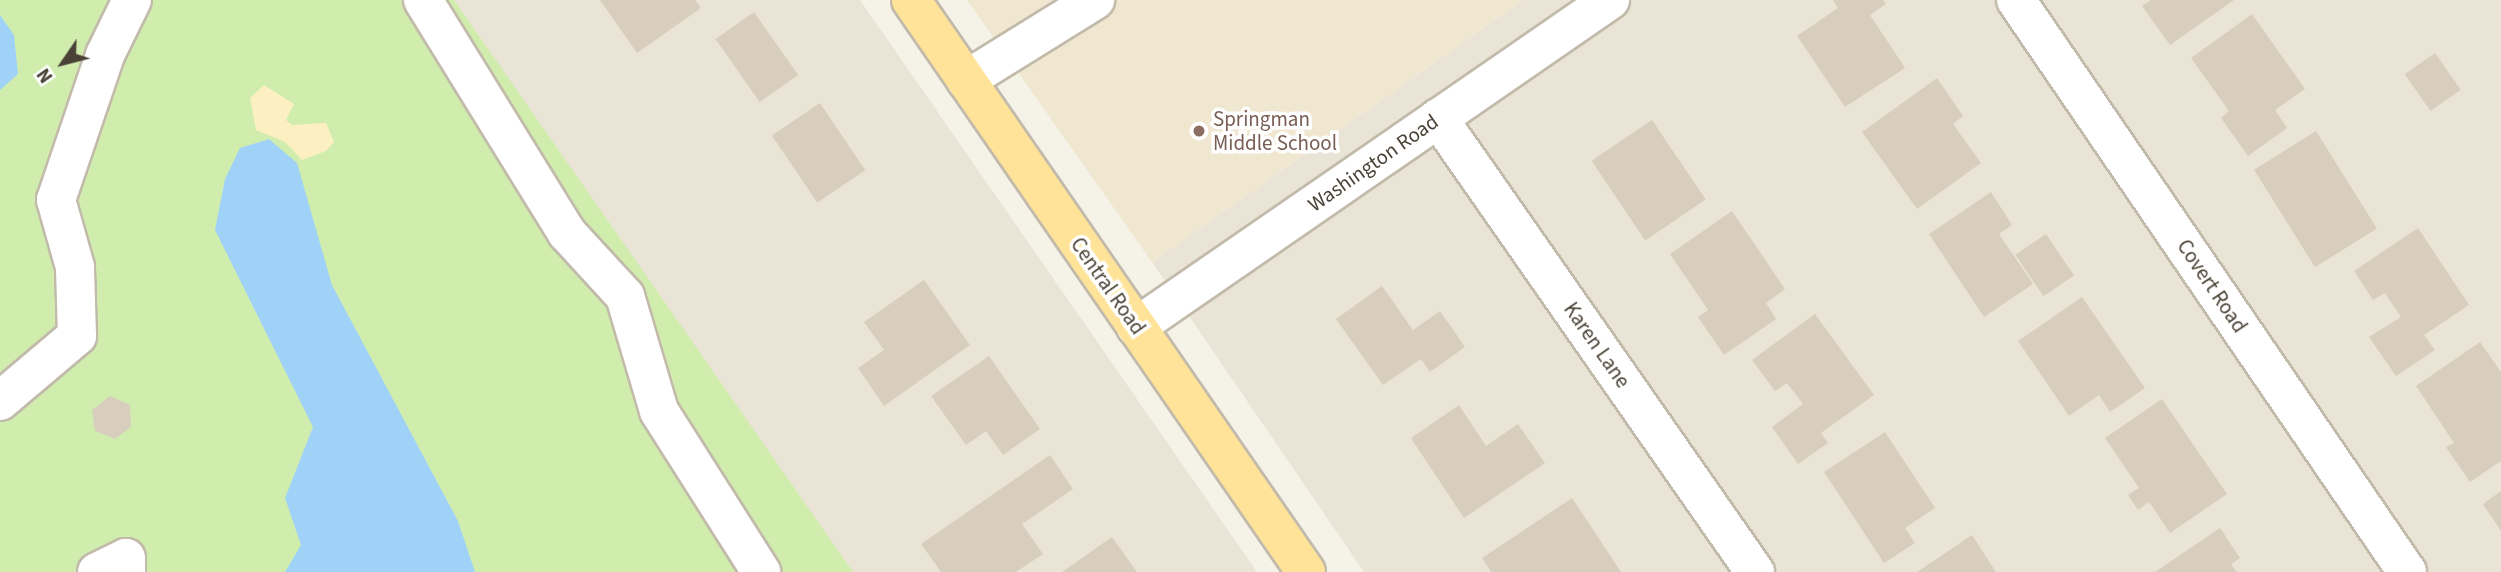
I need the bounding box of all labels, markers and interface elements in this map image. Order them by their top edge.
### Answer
north arrow [28,28,98,98]
text: N [31,62,60,88]
place label: Springman Middle School [1213,106,1337,156]
street label: Washington Road [1303,109,1443,217]
marker: Springman Middle School [1191,123,1207,139]
street label: Central Road [1065,232,1151,340]
street label: Covert Road [2172,235,2252,337]
street label: Karen Lane [1558,297,1636,393]

